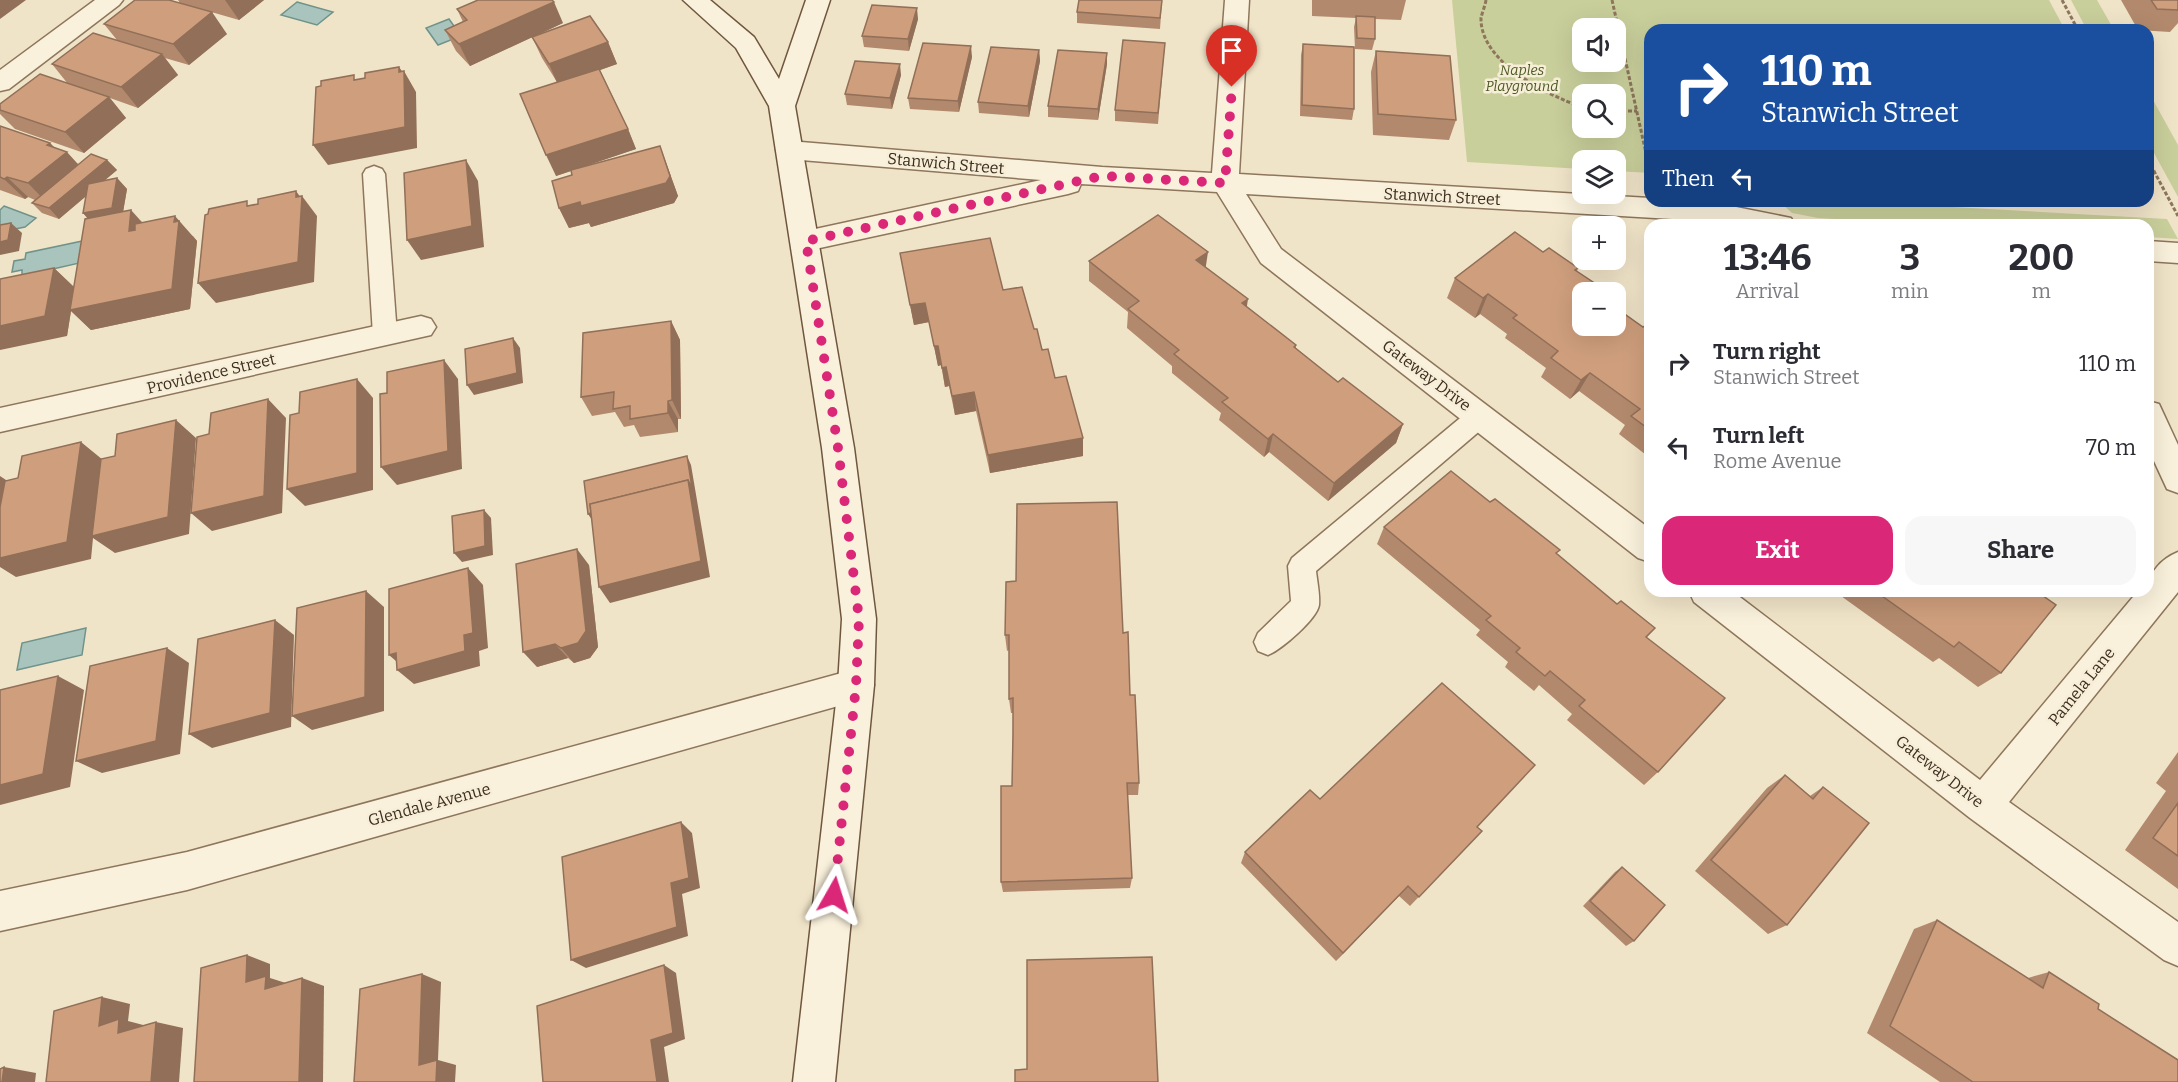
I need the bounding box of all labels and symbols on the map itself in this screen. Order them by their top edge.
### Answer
pin [1206,25,1257,87]
park label: Naples Playground [1486,62,1558,95]
street label: Stanwich Street [887,149,1005,178]
street label: Stanwich Street [1383,184,1501,209]
street label: Gateway Drive [1379,336,1475,415]
street label: Providence Street [145,349,277,398]
street label: Pamela Lane [2044,644,2119,729]
street label: Gateway Drive [1892,731,1987,812]
street label: Glendale Avenue [366,779,492,830]
position arrow [802,863,866,927]

